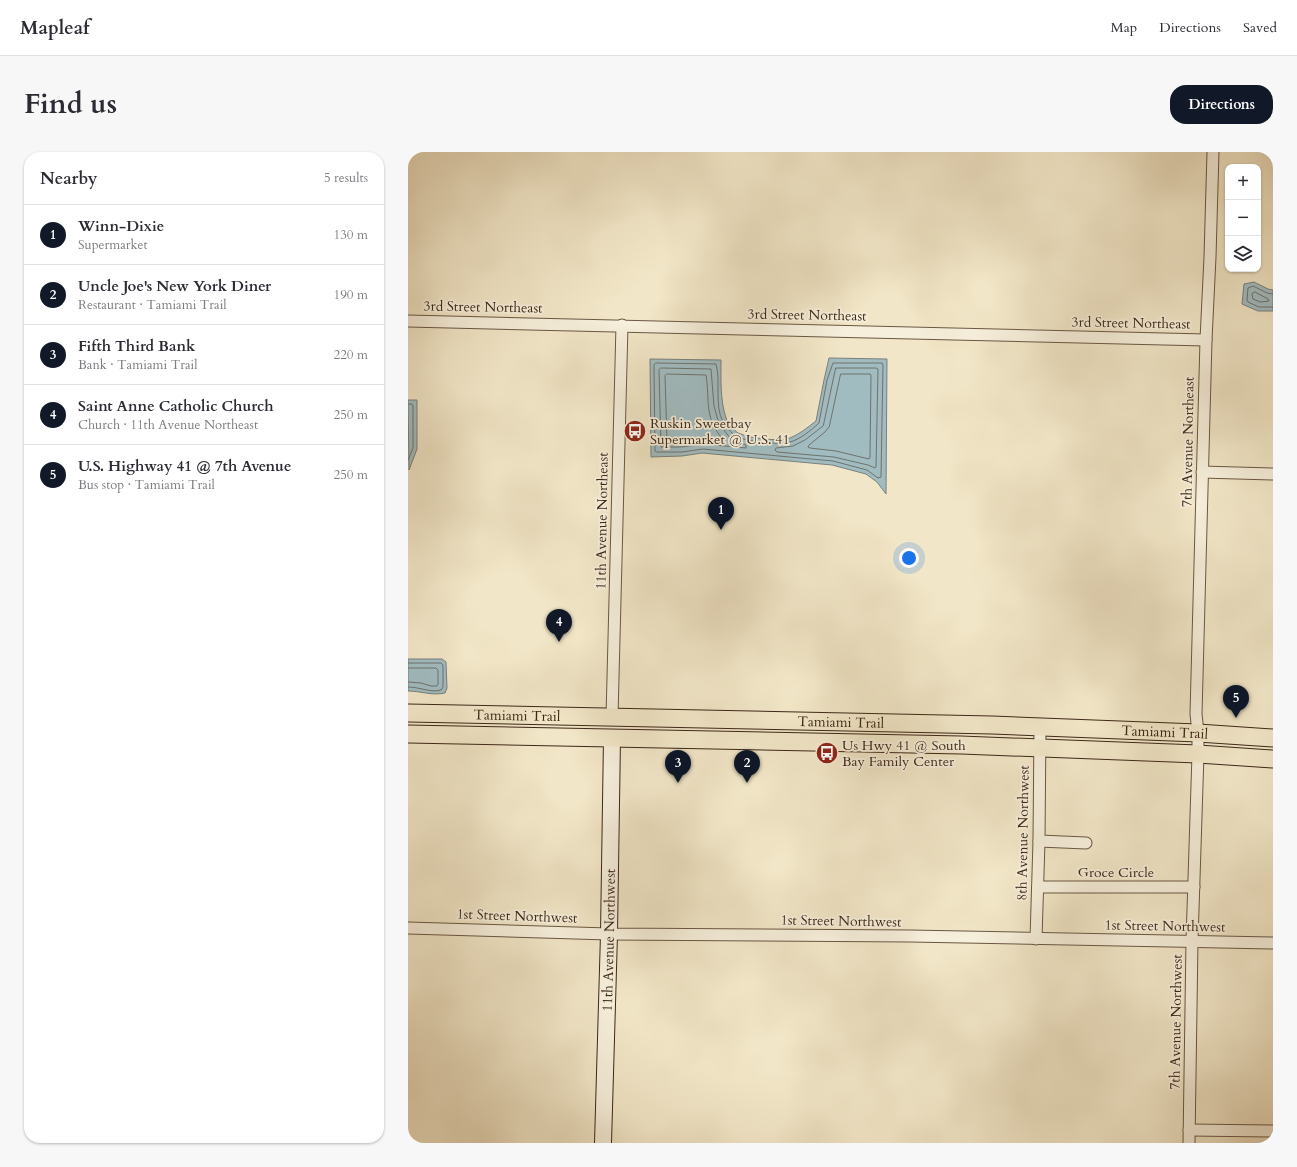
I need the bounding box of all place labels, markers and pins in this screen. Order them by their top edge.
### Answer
place label: Ruskin Sweetbay Supermarket @ U.S. 41 [650,414,790,449]
bus stop icon: Ruskin Sweetbay Supermarket @ U.S. 41 [622,418,648,444]
pin: 1 [708,497,734,530]
pin: 4 [546,609,572,642]
pin: 5 [1223,685,1249,718]
place label: Us Hwy 41 @ South Bay Family Center [842,736,966,771]
bus stop icon: Us Hwy 41 @ South Bay Family Center [814,740,840,766]
pin: 3 [665,750,691,783]
pin: 2 [734,750,760,783]

